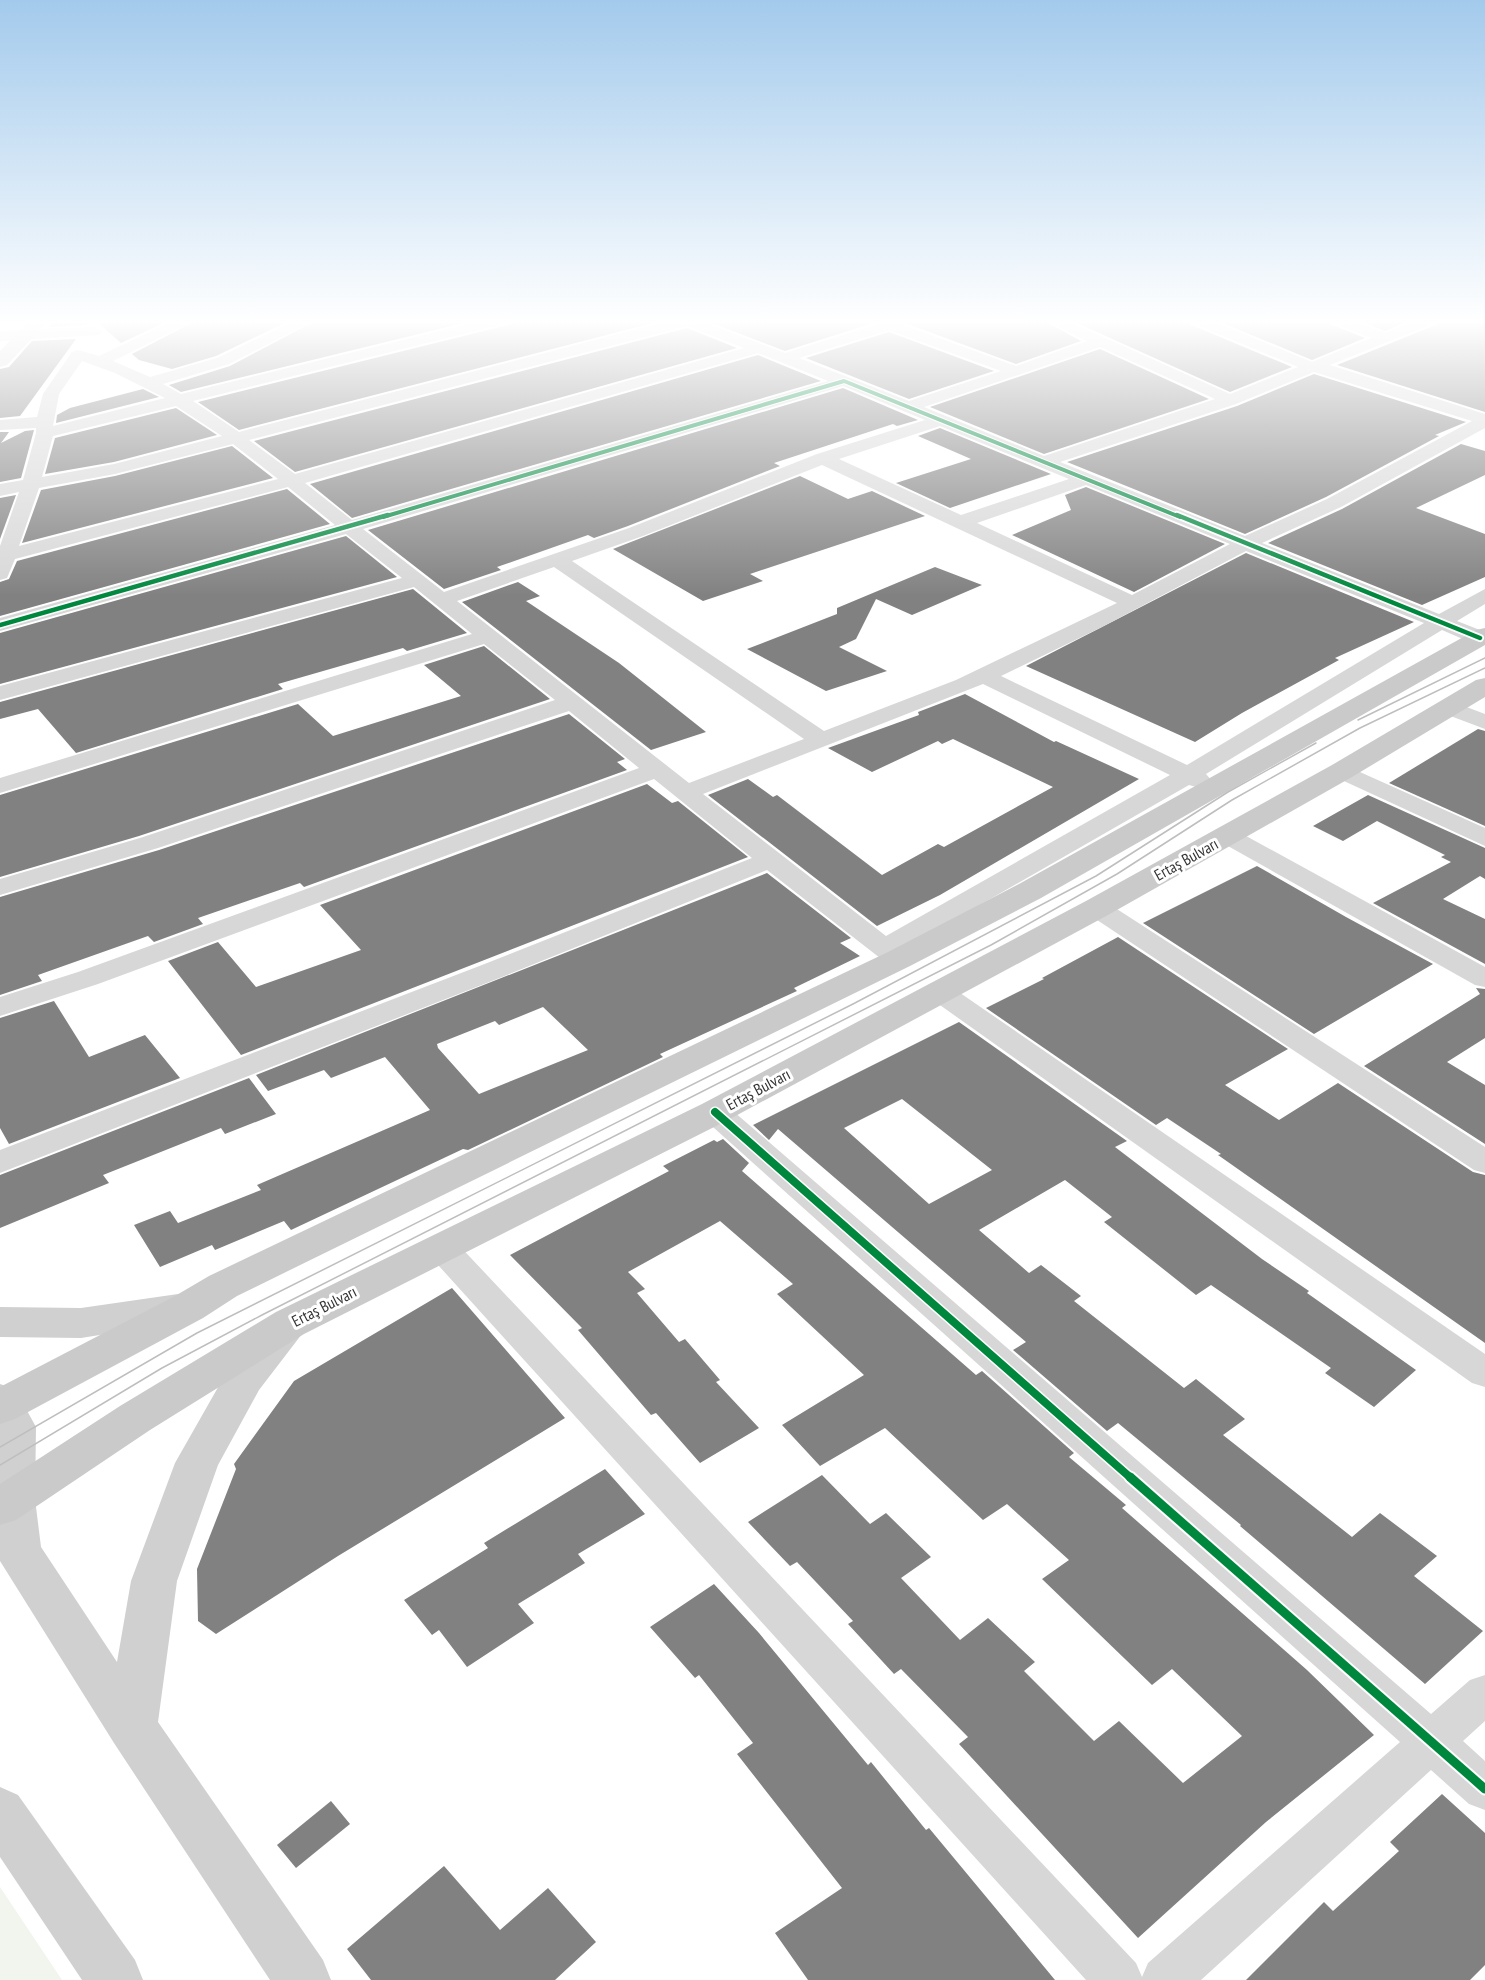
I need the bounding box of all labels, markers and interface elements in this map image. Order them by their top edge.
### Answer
street label: Ertaş Bulvarı [1151,833,1221,885]
street label: Ertaş Bulvarı [722,1064,794,1114]
street label: Ertaş Bulvarı [288,1281,360,1331]

